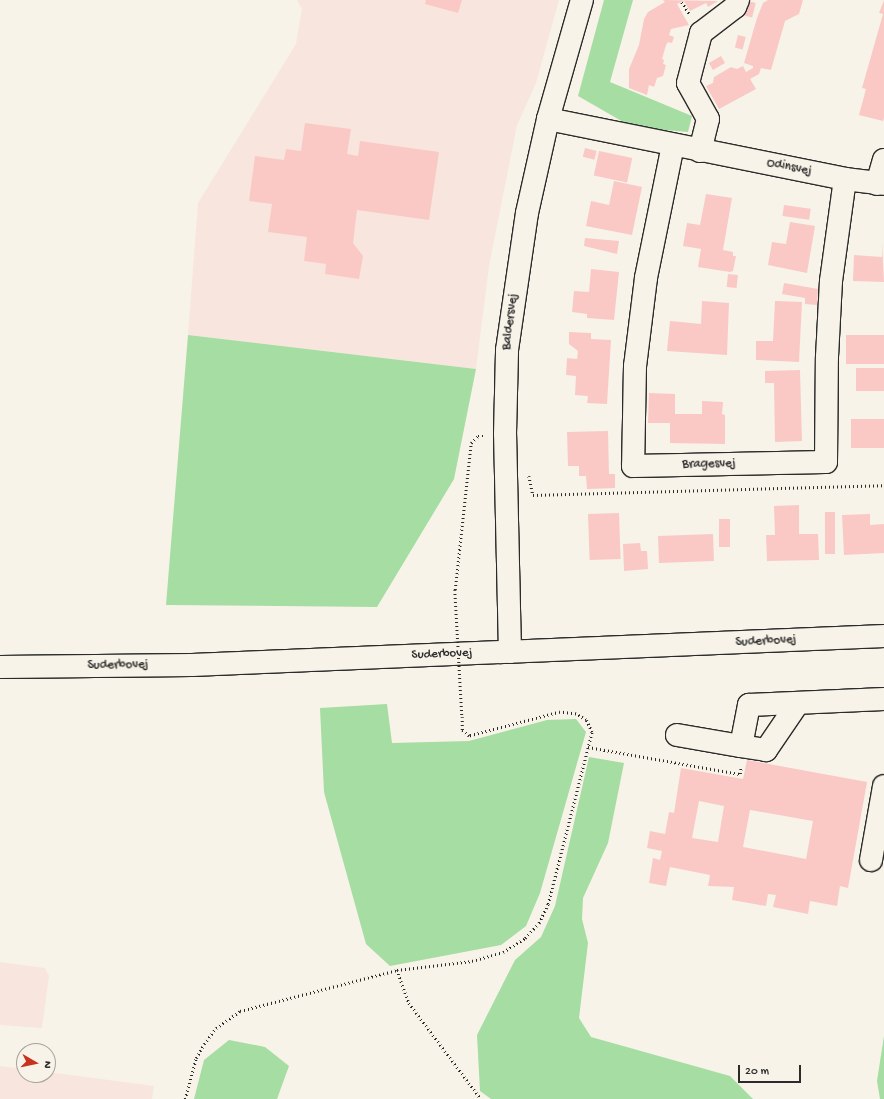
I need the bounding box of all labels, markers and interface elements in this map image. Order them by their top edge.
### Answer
street label: Odinsvej [765,156,813,180]
street label: Baldersvej [500,293,522,351]
street label: Bragesvej [682,457,736,473]
street label: Suderbovej [735,633,797,651]
street label: Suderbovej [411,646,473,664]
street label: Suderbovej [87,658,149,674]
north arrow [16,1043,56,1083]
scale bar [740,1057,803,1083]
text: N [40,1060,53,1069]
text: 20 m [745,1065,769,1079]

